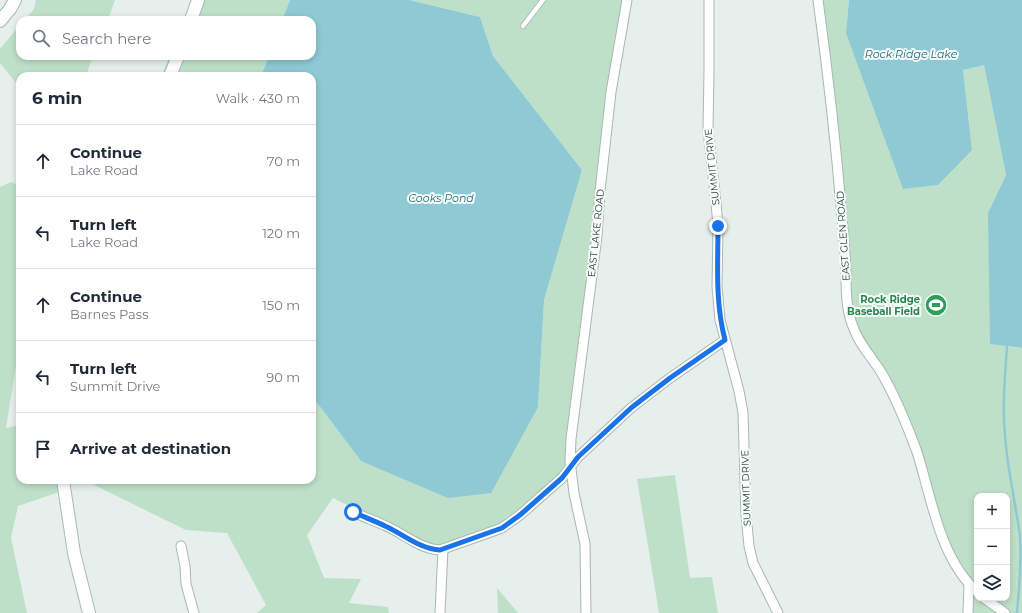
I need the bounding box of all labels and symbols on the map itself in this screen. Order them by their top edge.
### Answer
water label: Rock Ridge Lake [865,47,958,61]
street label: SUMMIT DRIVE [702,128,722,206]
street label: EAST LAKE ROAD [585,188,607,278]
water label: Cooks Pond [408,191,474,205]
street label: EAST GLEN ROAD [833,191,853,281]
route end [709,217,727,235]
sports icon: Rock Ridge Baseball Field [923,292,949,318]
place label: Rock Ridge Baseball Field [847,293,920,318]
street label: SUMMIT DRIVE [738,449,754,526]
route start [344,503,362,521]

